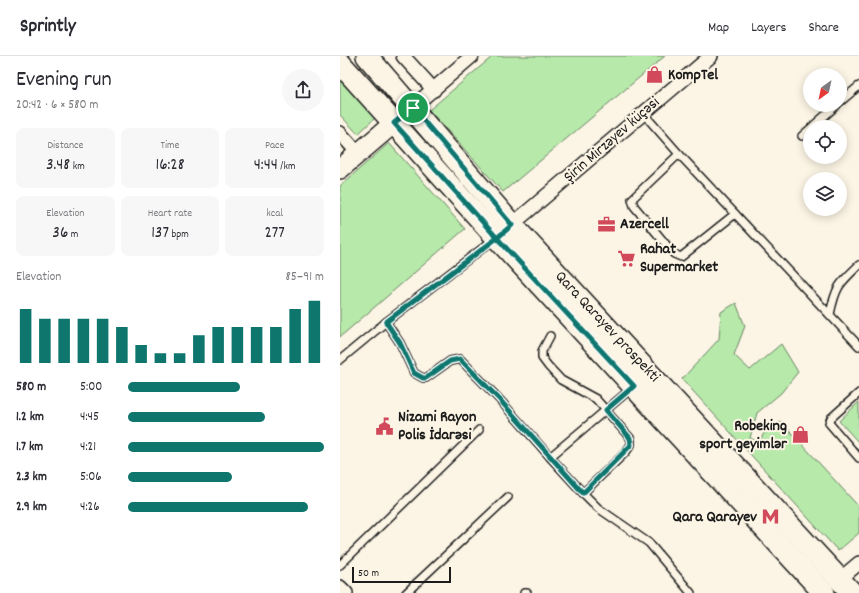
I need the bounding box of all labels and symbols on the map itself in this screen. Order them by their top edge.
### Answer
place label: KompTel [668,64,718,87]
shop icon: KompTel [645,65,665,85]
north arrow [803,68,847,112]
pin [396,91,430,125]
street label: Şirin Mirzəyev küçəsi [559,92,665,188]
place label: Azercell [620,213,669,236]
office icon: Azercell [597,214,617,234]
place label: Rahat Supermarket [640,238,718,279]
supermarket icon: Rahat Supermarket [617,248,637,268]
street label: Qara Qarayev prospekti [549,266,665,388]
place label: Nizami Rayon Polis İdarəsi [398,406,476,447]
place label: Robeking sport geyimlər [699,415,788,456]
public building icon: Nizami Rayon Polis İdarəsi [375,416,395,436]
shop icon: Robeking sport geyimlər [790,425,810,445]
place label: Qara Qarayev [673,506,757,529]
metro station icon: Qara Qarayev [760,507,780,527]
scale bar [352,565,451,584]

